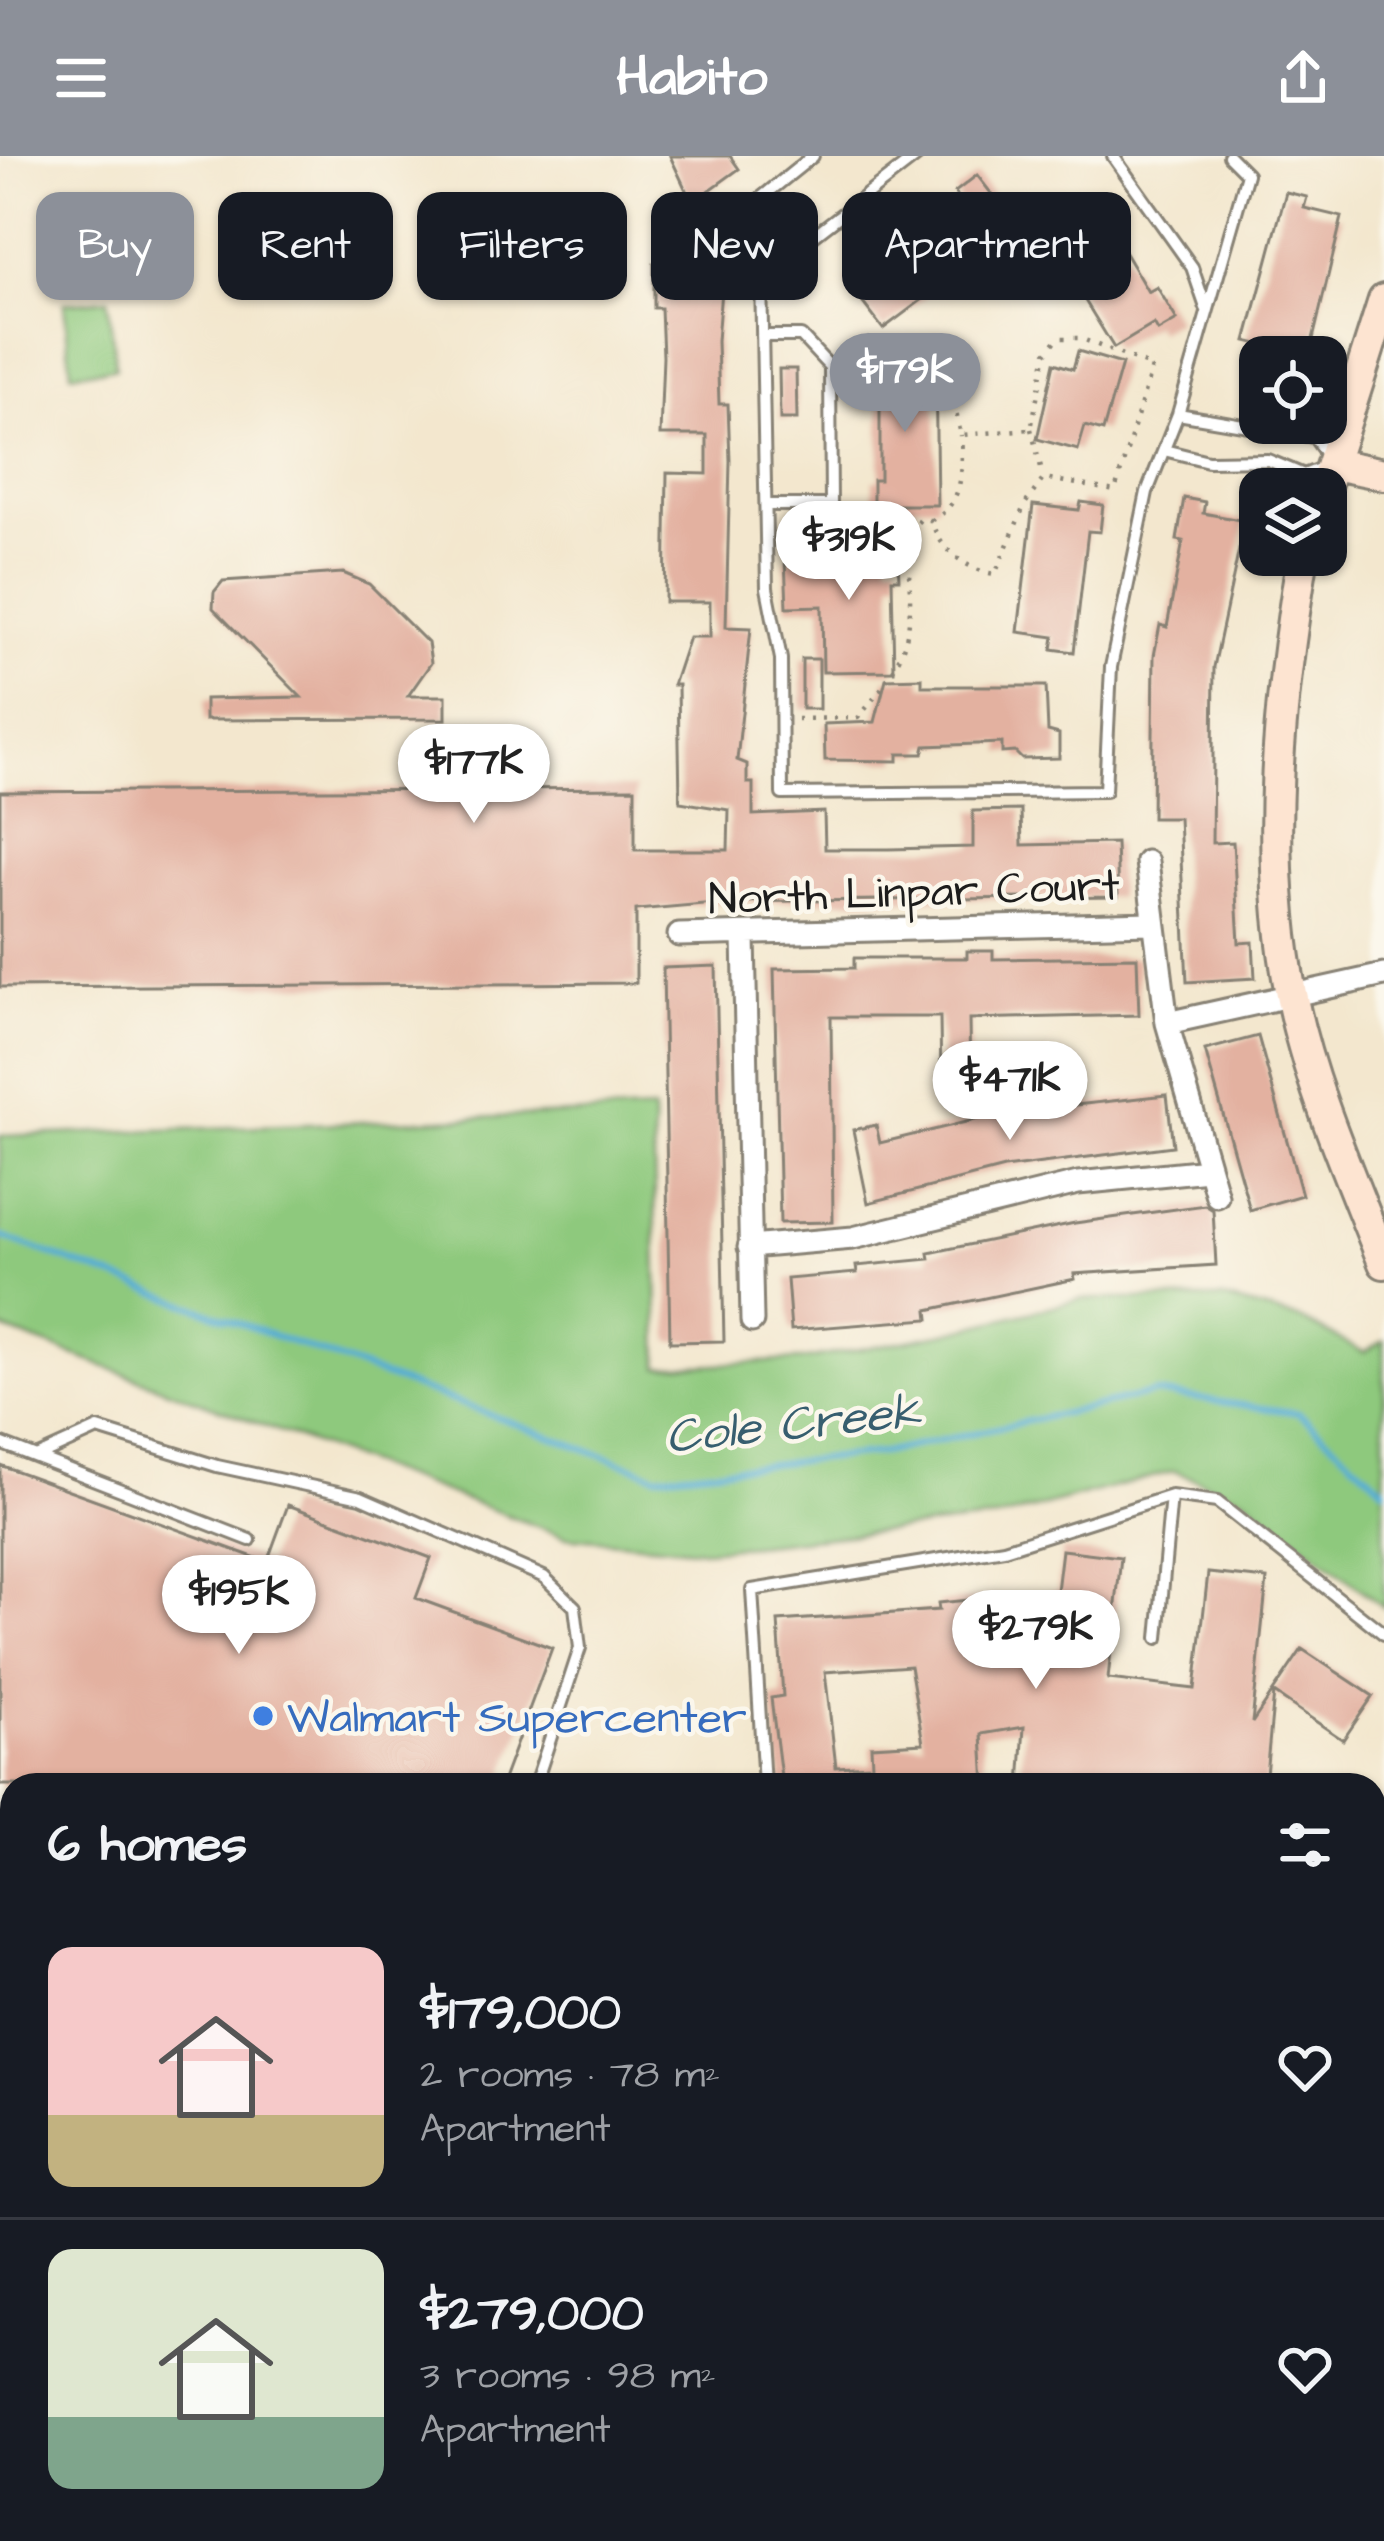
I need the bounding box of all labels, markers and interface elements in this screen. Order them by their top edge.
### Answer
text: Habito [617,41,767,116]
icon: menu [48,45,114,111]
icon: share [1270,45,1336,111]
chip: Buy [36,192,194,300]
chip: Rent [218,192,393,300]
chip: Filters [417,192,627,300]
chip: New [651,192,818,300]
chip: Apartment [842,192,1131,300]
pin: $179K [821,333,989,435]
map controls [1239,336,1347,576]
button: locate [1239,336,1347,444]
text: $179K [857,345,953,399]
button: layers [1239,468,1347,576]
pin: $319K [765,501,933,603]
text: $319K [803,513,895,567]
pin: $177K [390,724,558,826]
text: $177K [425,736,523,790]
street label: North Linpar Court [708,855,1121,931]
pin: $471K [926,1041,1094,1143]
text: $471K [960,1053,1060,1107]
water label: Cole Creek [663,1379,925,1471]
pin: $195K [155,1555,323,1657]
text: $195K [189,1567,289,1621]
pin: $279K [952,1590,1120,1692]
text: $279K [979,1602,1093,1656]
place label: Walmart Supercenter [287,1688,747,1750]
marker: Walmart Supercenter [250,1703,276,1729]
text: 6 homes [48,1810,247,1881]
icon: filters [1272,1812,1338,1878]
text: $179,000 [420,1978,621,2049]
icon: home [144,1995,288,2139]
icon: heart [1272,2034,1338,2100]
text: 2 rooms · 78 m² [420,2049,720,2103]
text: Apartment [420,2103,611,2157]
text: $279,000 [420,2279,644,2350]
icon: home [144,2297,288,2441]
icon: heart [1272,2336,1338,2402]
text: 3 rooms · 98 m² [420,2350,716,2404]
text: Apartment [420,2404,611,2458]

